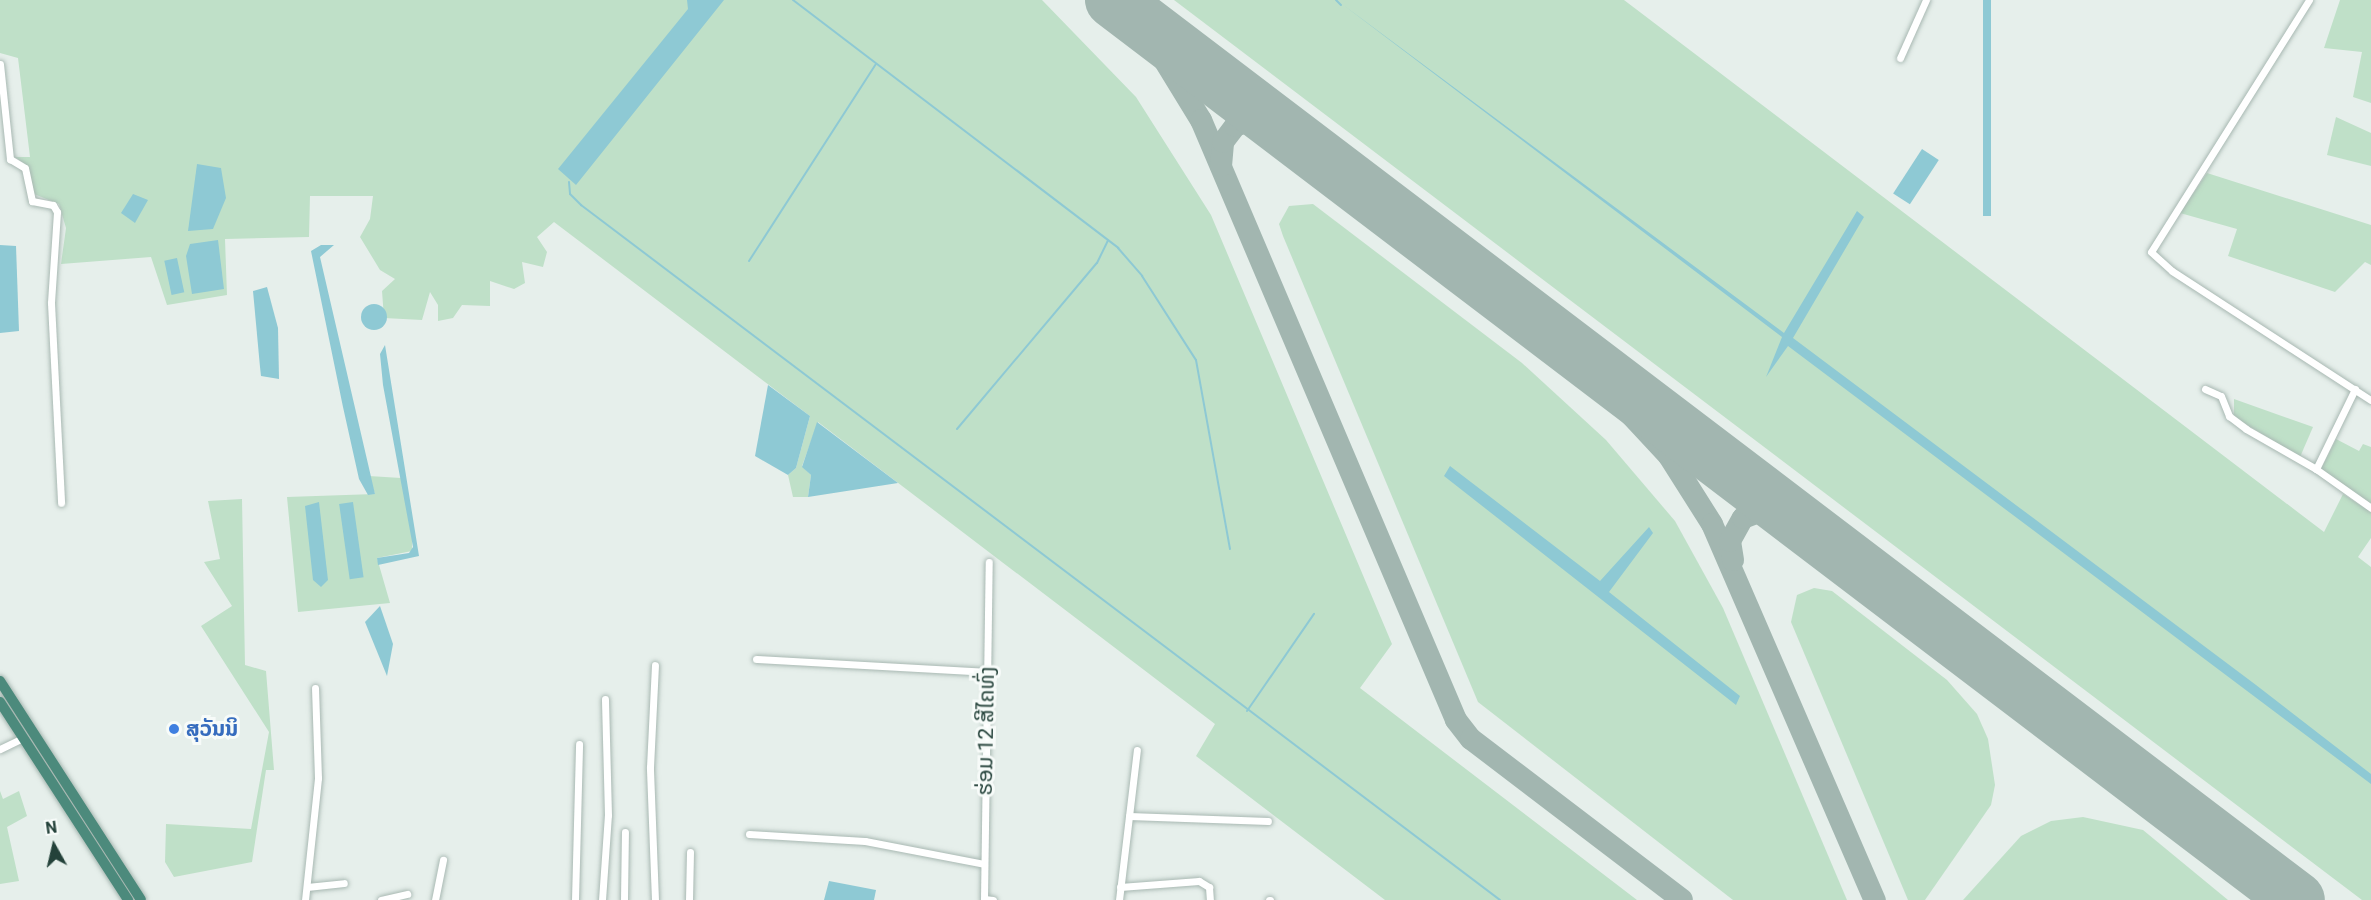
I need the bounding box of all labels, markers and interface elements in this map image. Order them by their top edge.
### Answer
street label: ຮ່ອມ 12 ສີໄຄທົ່ງ [972,666,1000,796]
place label: ສຸວັນນິ [186,716,238,742]
marker: ສຸວັນນິ [167,722,181,736]
north arrow [24,816,84,876]
text: N [45,817,58,838]

